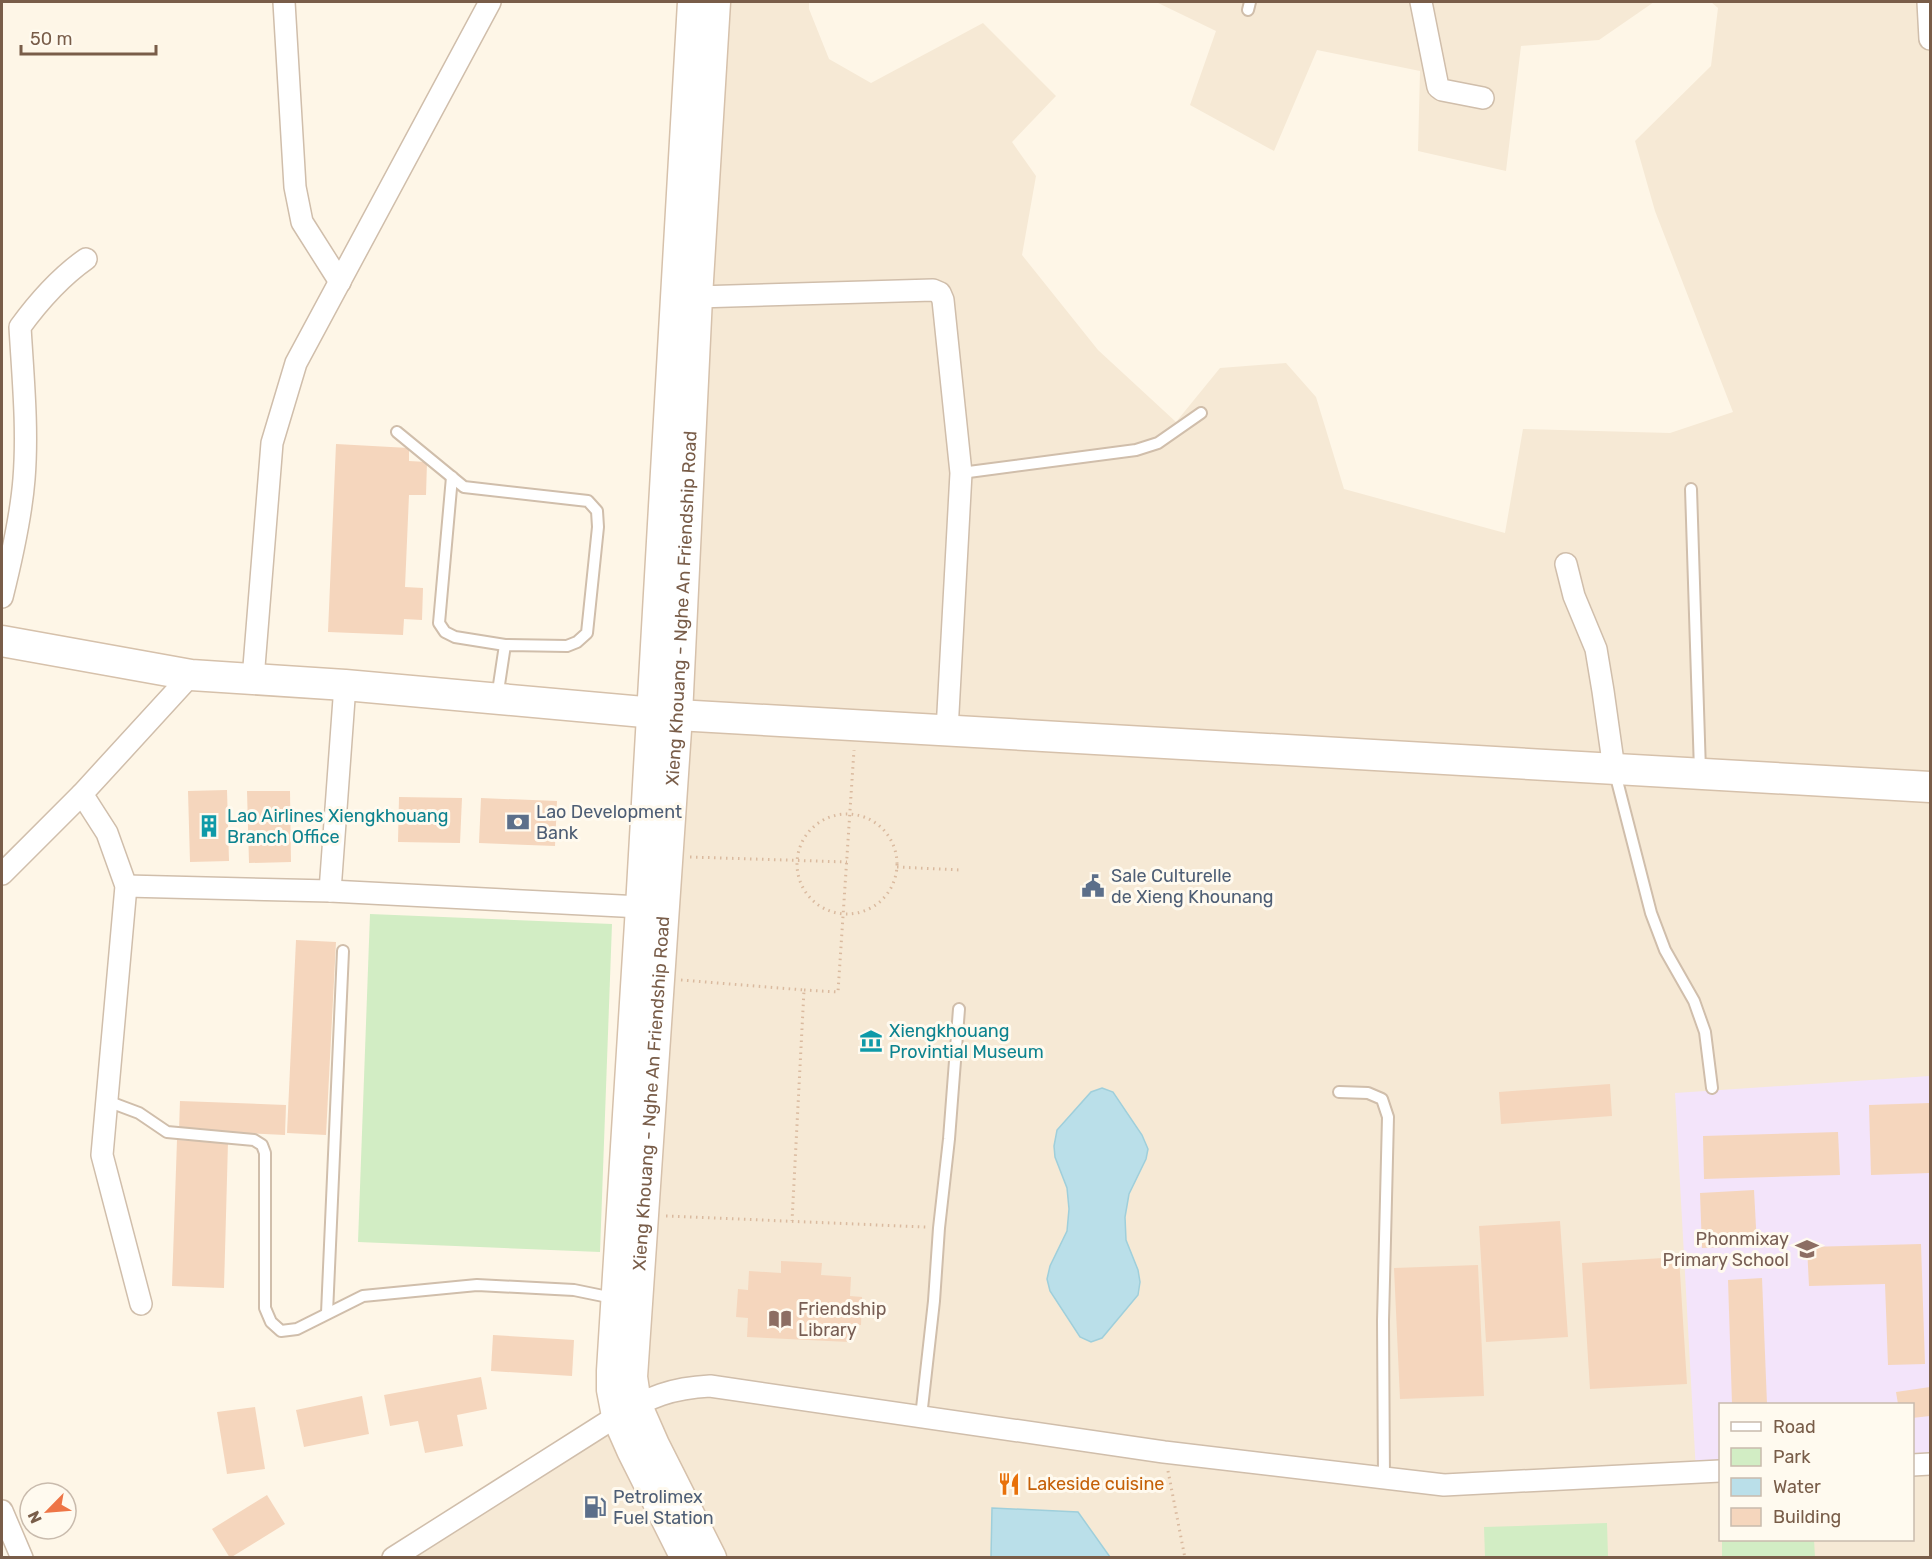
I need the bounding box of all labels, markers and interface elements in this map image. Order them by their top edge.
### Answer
scale bar [21,18,156,56]
text: 50 m [30,28,73,50]
street label: Xieng Khouang - Nghe An Friendship Road [661,430,702,786]
place label: Lao Development Bank [536,801,682,844]
place label: Lao Airlines Xiengkhouang Branch Office [227,805,448,848]
bank icon: Lao Development Bank [505,809,531,835]
building icon: Lao Airlines Xiengkhouang Branch Office [196,813,222,839]
place label: Sale Culturelle de Xieng Khounang [1111,865,1274,908]
public building icon: Sale Culturelle de Xieng Khounang [1080,873,1106,899]
street label: Xieng Khouang - Nghe An Friendship Road [628,915,674,1271]
place label: Xiengkhouang Provintial Museum [889,1020,1044,1063]
museum icon: Xiengkhouang Provintial Museum [858,1028,884,1054]
place label: Phonmixay Primary School [1662,1228,1789,1271]
school or university icon: Phonmixay Primary School [1794,1236,1820,1262]
place label: Friendship Library [798,1298,886,1341]
library icon: Friendship Library [767,1306,793,1332]
legend [1719,1403,1914,1541]
text: Road [1773,1416,1816,1438]
text: Park [1773,1446,1811,1468]
restaurant icon: Lakeside cuisine [996,1471,1022,1497]
place label: Lakeside cuisine [1027,1473,1164,1495]
text: Water [1773,1476,1821,1498]
north arrow [18,1481,78,1541]
place label: Petrolimex Fuel Station [613,1486,714,1529]
fuel station icon: Petrolimex Fuel Station [582,1494,608,1520]
text: Building [1773,1506,1841,1528]
text: N [24,1508,46,1526]

